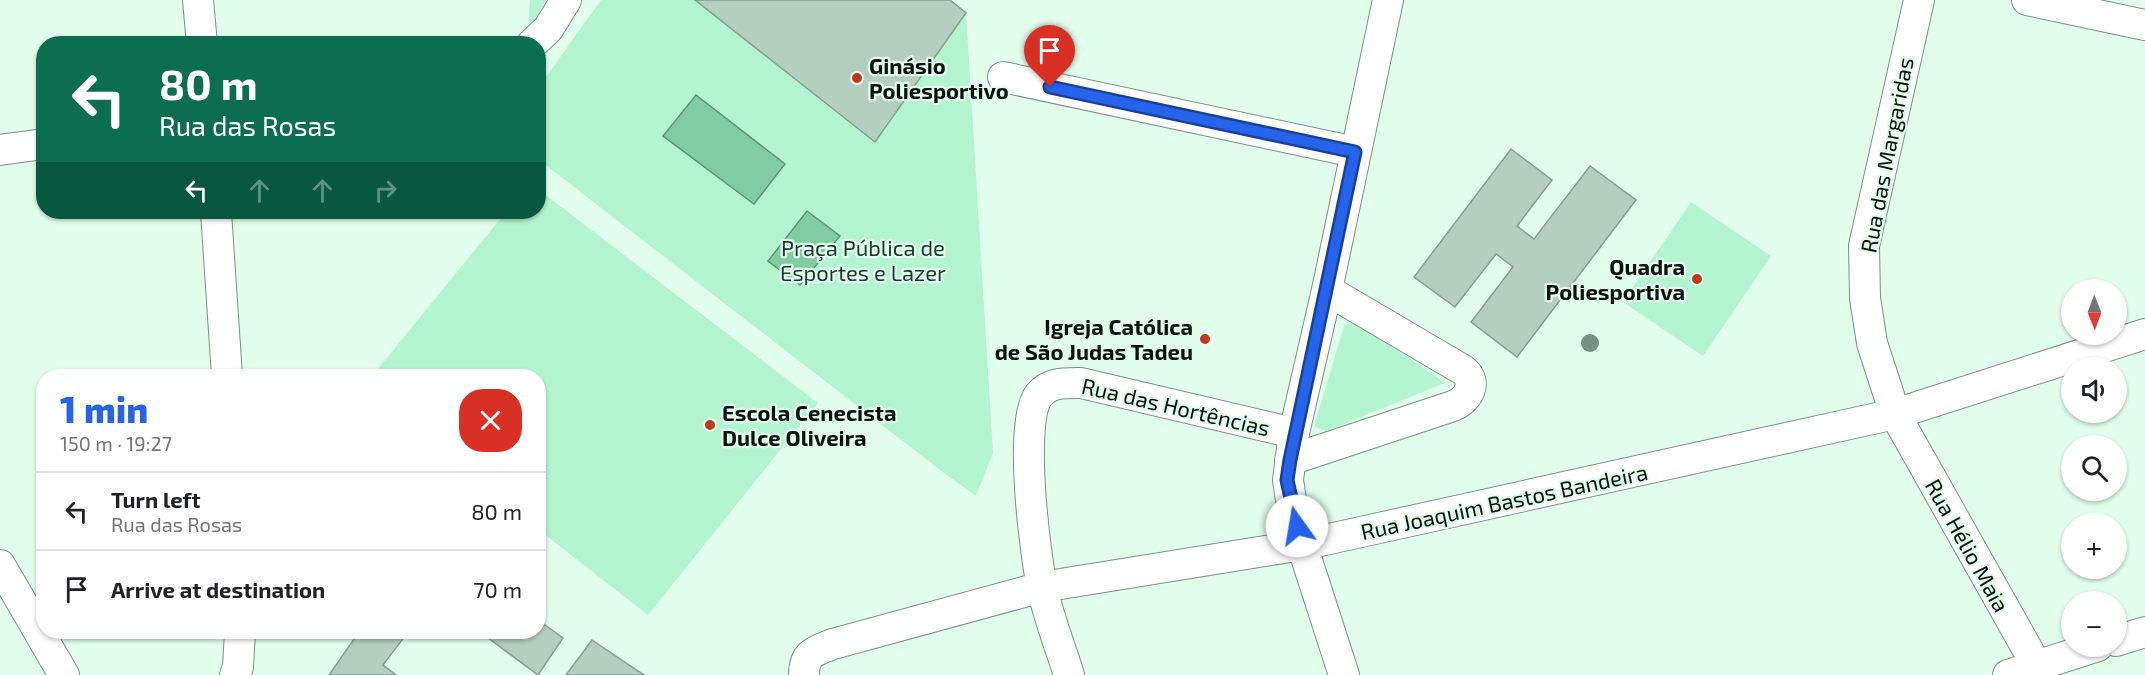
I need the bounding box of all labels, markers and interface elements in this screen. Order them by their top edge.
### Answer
pin [1024,25,1075,87]
icon: arrive [1033,34,1066,67]
place label: Ginásio Poliesportivo [869,52,1009,103]
street label: Rua das Margaridas [1854,55,1918,255]
text: 80 m [159,58,258,108]
icon: left [60,60,138,138]
marker: Ginásio Poliesportivo [850,71,864,85]
text: Rua das Rosas [159,109,336,141]
icon: left [180,174,213,207]
icon: ahead [243,174,276,207]
icon: ahead [306,174,339,207]
icon: right [369,174,402,207]
park label: Praça Pública de Esportes e Lazer [780,234,946,285]
place label: Quadra Poliesportiva [1546,253,1685,304]
marker: Quadra Poliesportiva [1690,272,1704,286]
north arrow [2061,279,2127,345]
map controls [2061,279,2127,657]
place label: Igreja Católica de São Judas Tadeu [995,313,1193,364]
marker: Igreja Católica de São Judas Tadeu [1198,332,1212,346]
button: sound [2061,357,2127,423]
street label: Rua das Hortências [1079,372,1273,440]
text: 1 min [60,387,148,430]
button: close [459,389,522,452]
place label: Escola Cenecista Dulce Oliveira [722,399,896,450]
marker: Escola Cenecista Dulce Oliveira [703,418,717,432]
text: 150 m · 19:27 [60,431,172,455]
button: search [2061,435,2127,501]
street label: Rua Joaquim Bastos Bandeira [1358,458,1650,544]
street label: Rua Hélio Maia [1921,474,2015,616]
text: Turn left [111,486,200,512]
position arrow [1265,494,1329,558]
icon: left [60,495,93,528]
text: 80 m [471,498,522,524]
text: Rua das Rosas [111,512,242,536]
button: + [2061,513,2127,579]
icon: arrive [60,573,93,606]
text: Arrive at destination [111,576,325,602]
text: 70 m [473,576,522,602]
button: − [2061,591,2127,657]

